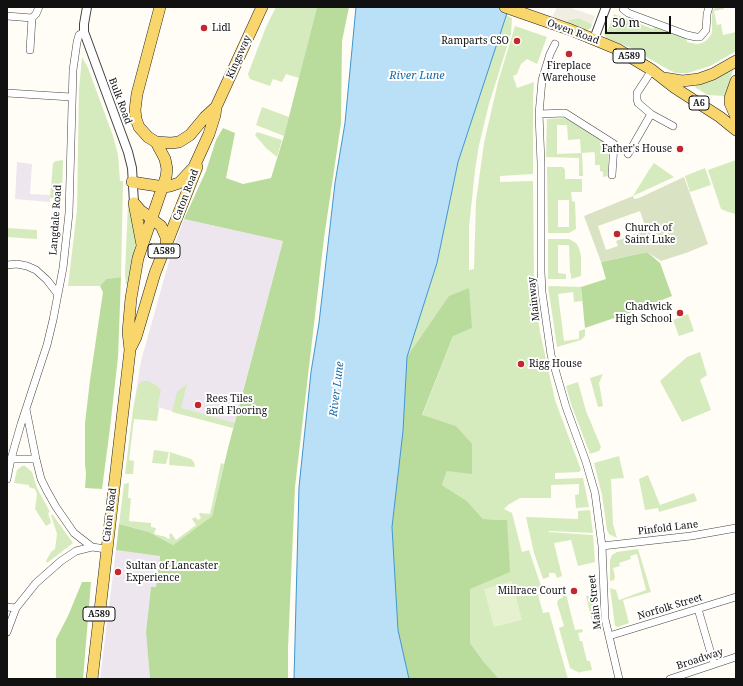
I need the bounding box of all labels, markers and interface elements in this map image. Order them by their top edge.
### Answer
scale bar [607,8,673,34]
text: 50 m [612,14,640,31]
street label: Owen Road [545,17,601,47]
place label: Lidl [212,22,231,34]
marker: Lidl [199,23,209,33]
street label: Kingsway [224,33,254,81]
place label: Ramparts CSO [441,35,509,47]
marker: Ramparts CSO [512,36,522,46]
marker: Fireplace Warehouse [564,49,574,59]
road number: A589 [613,49,645,63]
place label: Fireplace Warehouse [542,60,596,84]
water label: River Lune [389,69,445,83]
street label: Bulk Road [106,76,134,126]
road number: A6 [689,96,709,110]
place label: Father's House [602,143,672,155]
marker: Father's House [675,144,685,154]
street label: Caton Road [171,168,201,222]
street label: Langdale Road [48,184,64,256]
place label: Church of Saint Luke [625,222,675,246]
marker: Church of Saint Luke [612,229,622,239]
road number: A589 [148,244,180,258]
street label: Mainway [526,276,542,322]
place label: Chadwick High School [615,301,672,324]
marker: Chadwick High School [675,308,685,318]
place label: Rigg House [529,358,582,370]
marker: Rigg House [516,359,526,369]
water label: River Lune [327,361,347,417]
place label: Rees Tiles and Flooring [206,393,267,416]
marker: Rees Tiles and Flooring [193,400,203,410]
street label: Caton Road [101,487,119,543]
street label: Pinfold Lane [637,518,699,538]
place label: Sultan of Lancaster Experience [126,560,218,584]
marker: Sultan of Lancaster Experience [113,567,123,577]
street label: Main Street [586,574,604,630]
place label: Millrace Court [498,585,566,597]
marker: Millrace Court [569,586,579,596]
street label: Norfolk Street [636,591,704,623]
road number: A589 [83,607,115,621]
street label: Broadway [675,646,725,672]

